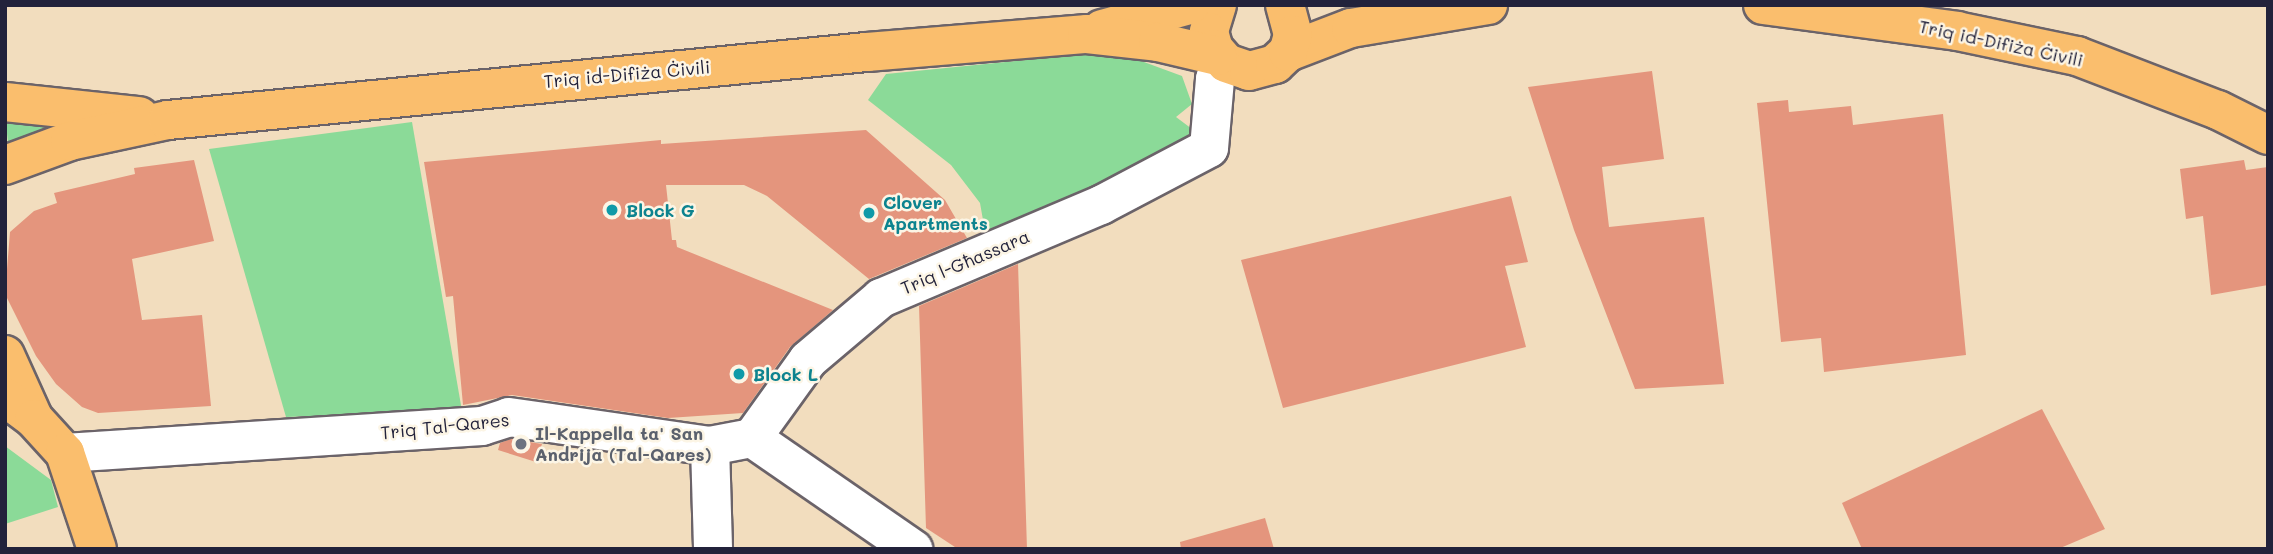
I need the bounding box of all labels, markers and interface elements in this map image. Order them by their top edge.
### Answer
street label: Triq id-Difiża Ċivili [1917,15,2085,71]
street label: Triq id-Difiża Ċivili [543,56,711,92]
place label: Clover Apartments [883,192,988,234]
place label: Block G [626,199,695,221]
marker: Block G [604,202,620,218]
marker: Clover Apartments [861,205,877,221]
street label: Triq l-Għassara [897,225,1033,299]
place label: Block L [753,363,818,385]
marker: Block L [731,366,747,382]
street label: Triq Tal-Qares [380,408,510,444]
place label: Il-Kappella ta' San Andrija (Tal-Qares) [535,423,711,466]
marker: Il-Kappella ta' San Andrija (Tal-Qares) [513,436,529,452]

